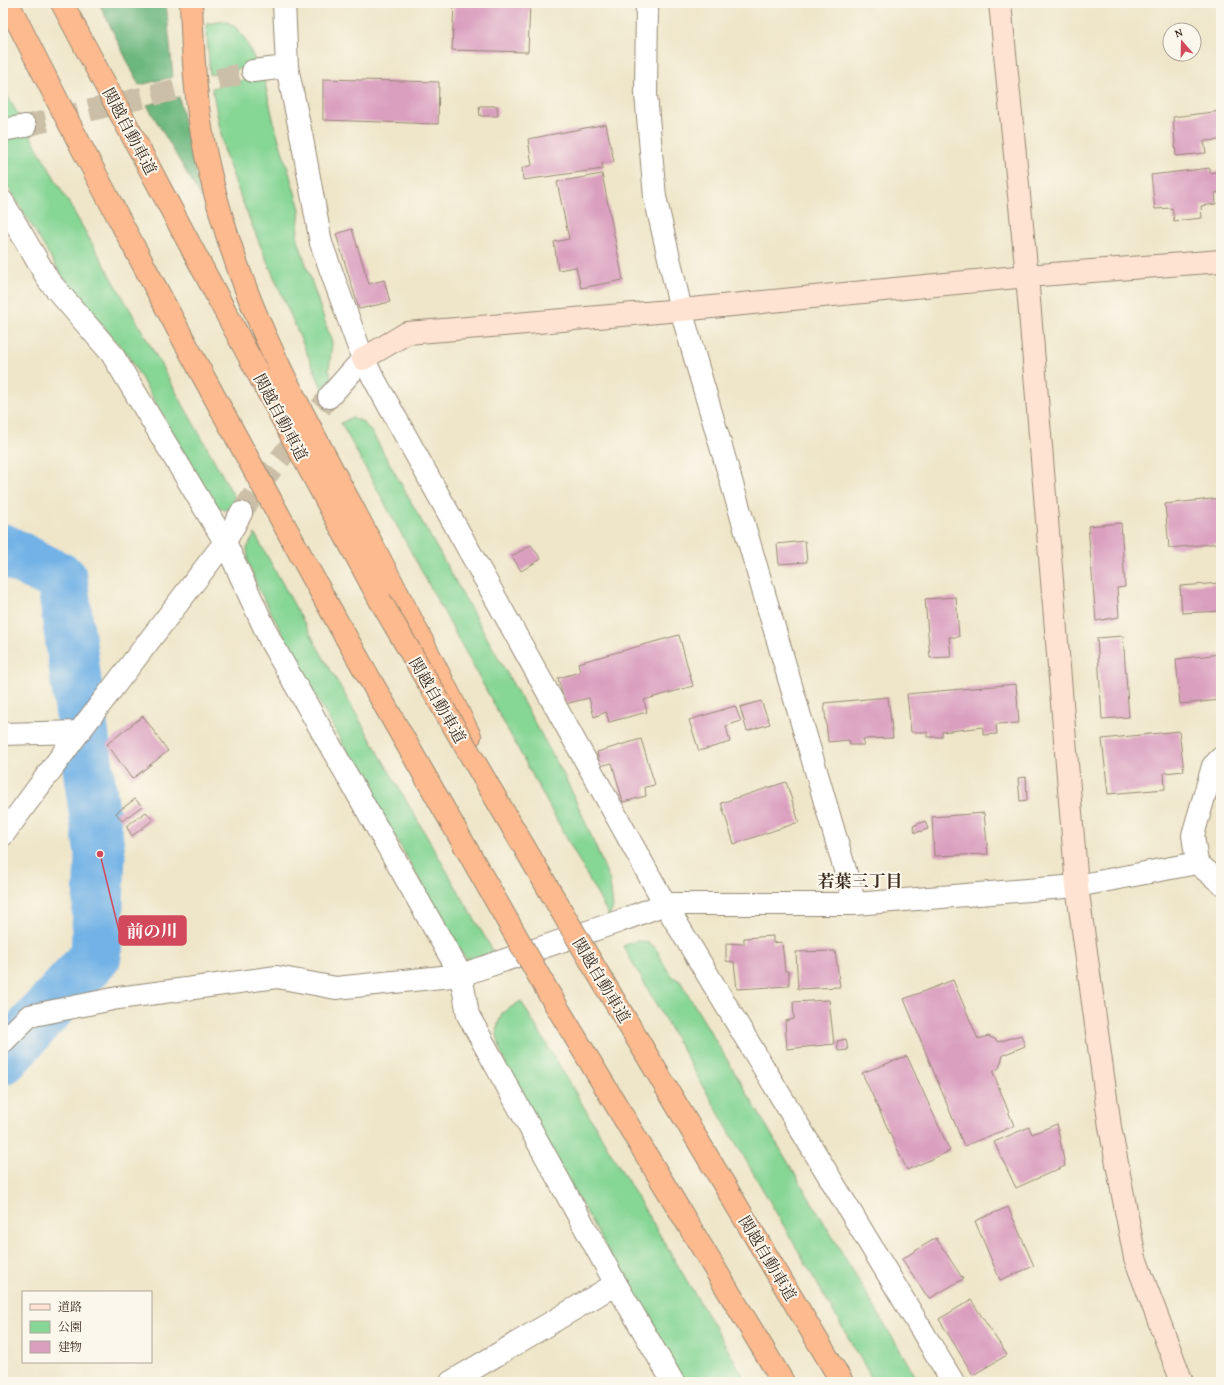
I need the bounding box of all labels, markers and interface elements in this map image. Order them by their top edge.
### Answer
north arrow [1162,22,1202,62]
text: N [1172,24,1185,41]
street label: 関越自動車道 [97,83,163,179]
street label: 関越自動車道 [248,369,314,465]
street label: 関越自動車道 [404,652,472,748]
district label: 若葉三丁目 [818,868,903,893]
callout: 前の川 [119,916,186,945]
text: 前の川 [127,918,178,943]
street label: 関越自動車道 [567,933,637,1027]
street label: 関越自動車道 [733,1211,803,1305]
legend [22,1291,152,1363]
text: 道路 [58,1298,82,1315]
text: 公園 [58,1318,82,1335]
text: 建物 [58,1338,82,1355]

